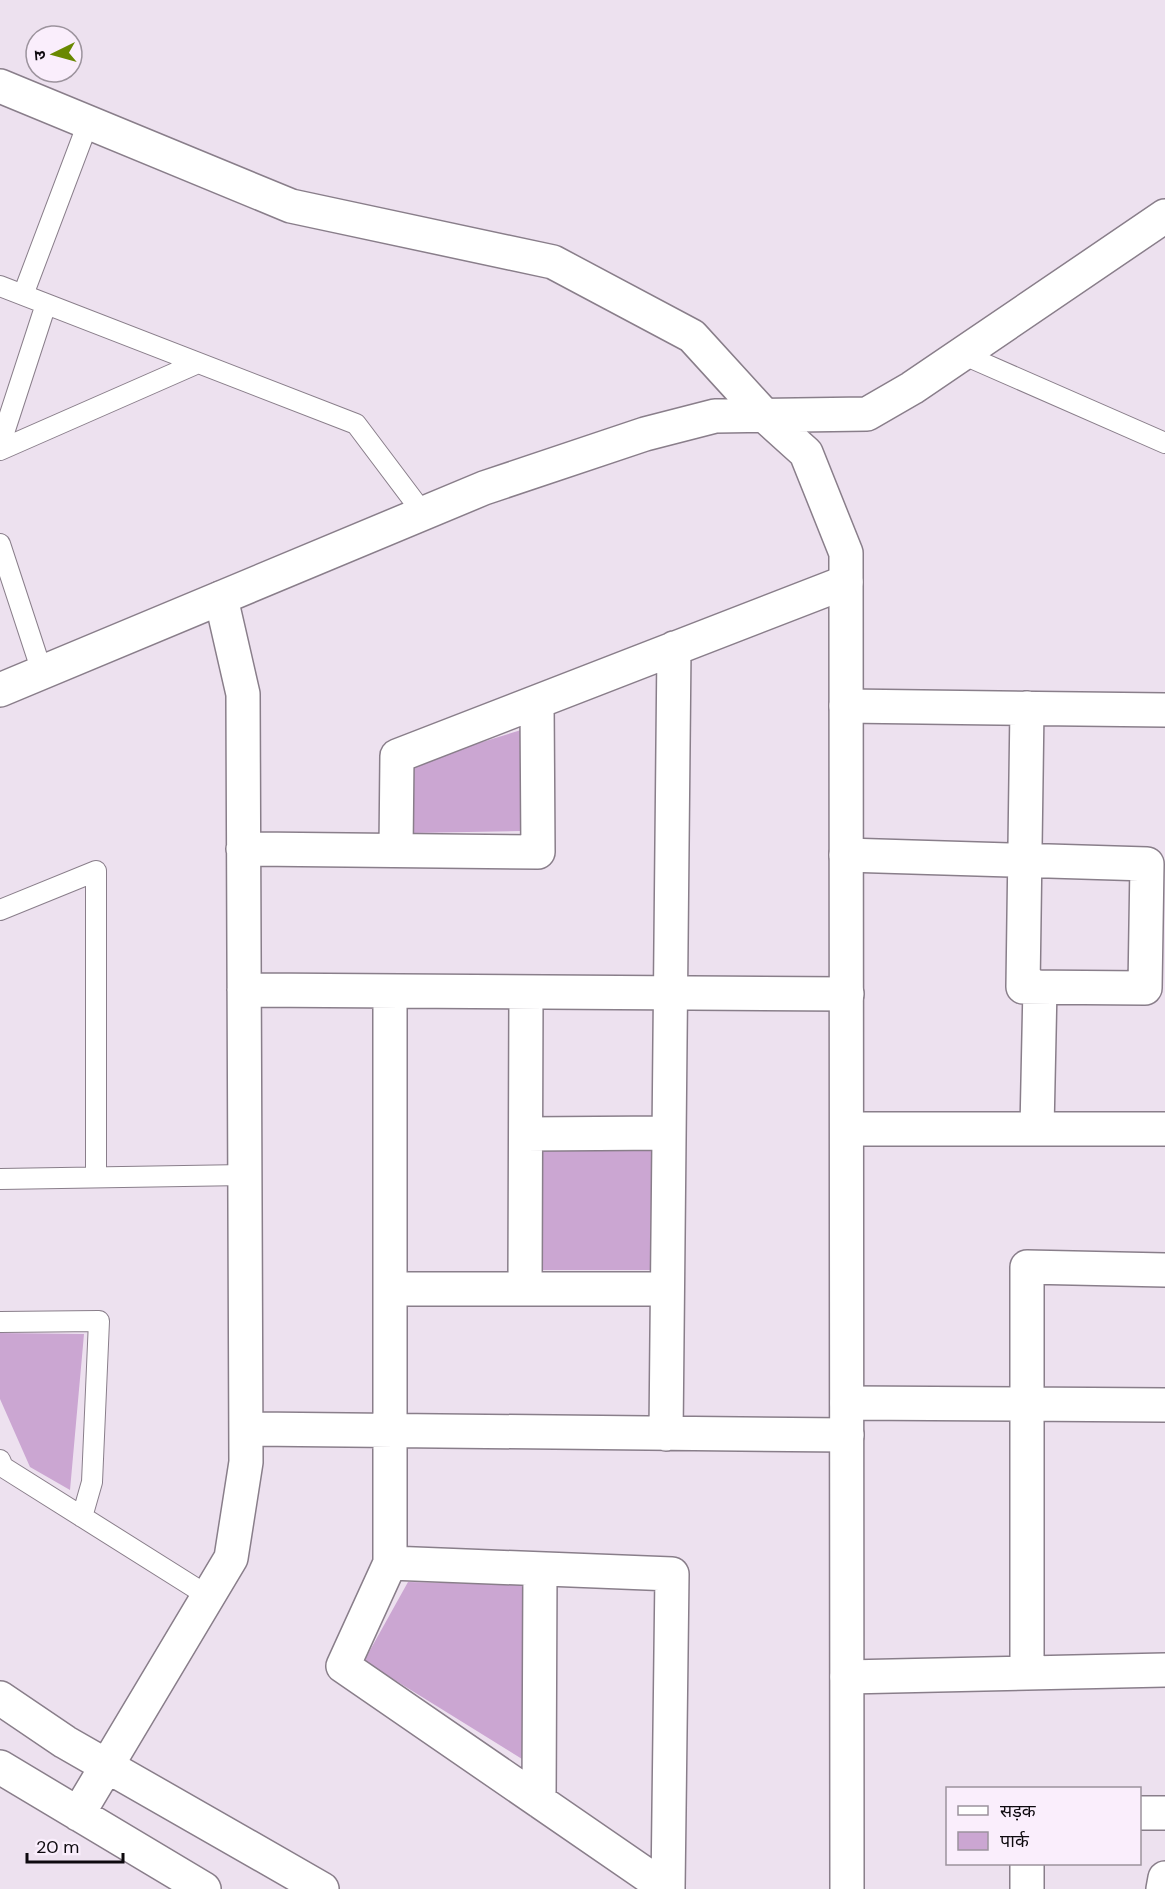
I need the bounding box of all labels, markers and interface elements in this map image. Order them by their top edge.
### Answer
north arrow [24,24,84,84]
text: उ [29,49,50,61]
legend [946,1787,1141,1865]
text: सड़क [1000,1799,1037,1823]
scale bar [27,1826,123,1864]
text: पार्क [1000,1829,1030,1853]
text: 20 m [36,1835,79,1859]

